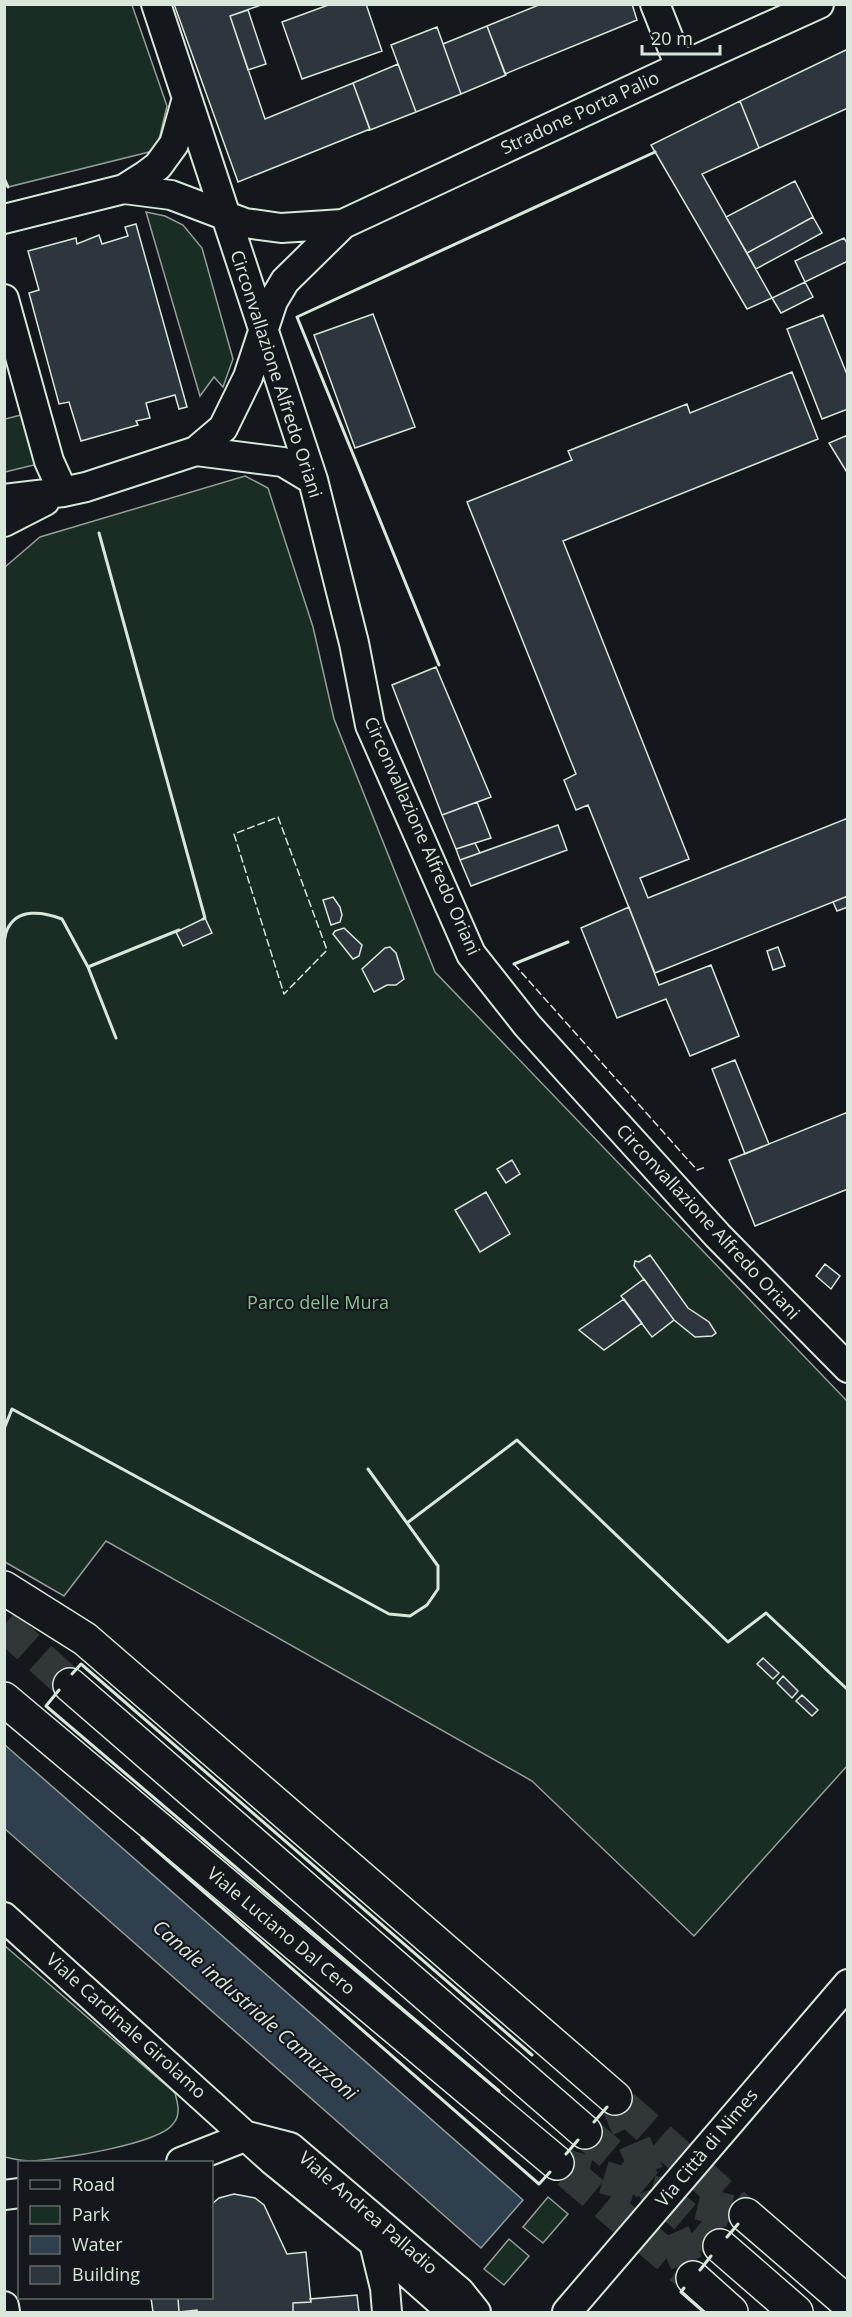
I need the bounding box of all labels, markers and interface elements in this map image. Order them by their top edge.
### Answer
scale bar [642,18,720,56]
text: 20 m [651,26,693,50]
street label: Stradone Porta Palio [496,65,663,159]
street label: Circonvallazione Alfredo Oriani [226,247,328,501]
street label: Circonvallazione Alfredo Oriani [359,712,487,959]
street label: Circonvallazione Alfredo Oriani [612,1118,806,1324]
park label: Parco delle Mura [247,1290,389,1314]
street label: Viale Luciano Dal Cero [202,1861,361,1999]
water label: Canale industriale Camuzzoni [147,1913,364,2107]
street label: Viale Cardinale Girolamo [42,1947,212,2103]
street label: Via Città di Nimes [650,2083,763,2211]
street label: Viale Andrea Palladio [294,2145,443,2279]
legend [18,2161,213,2299]
text: Road [72,2172,115,2196]
text: Park [72,2202,110,2226]
text: Water [72,2232,123,2256]
text: Building [72,2262,140,2286]

